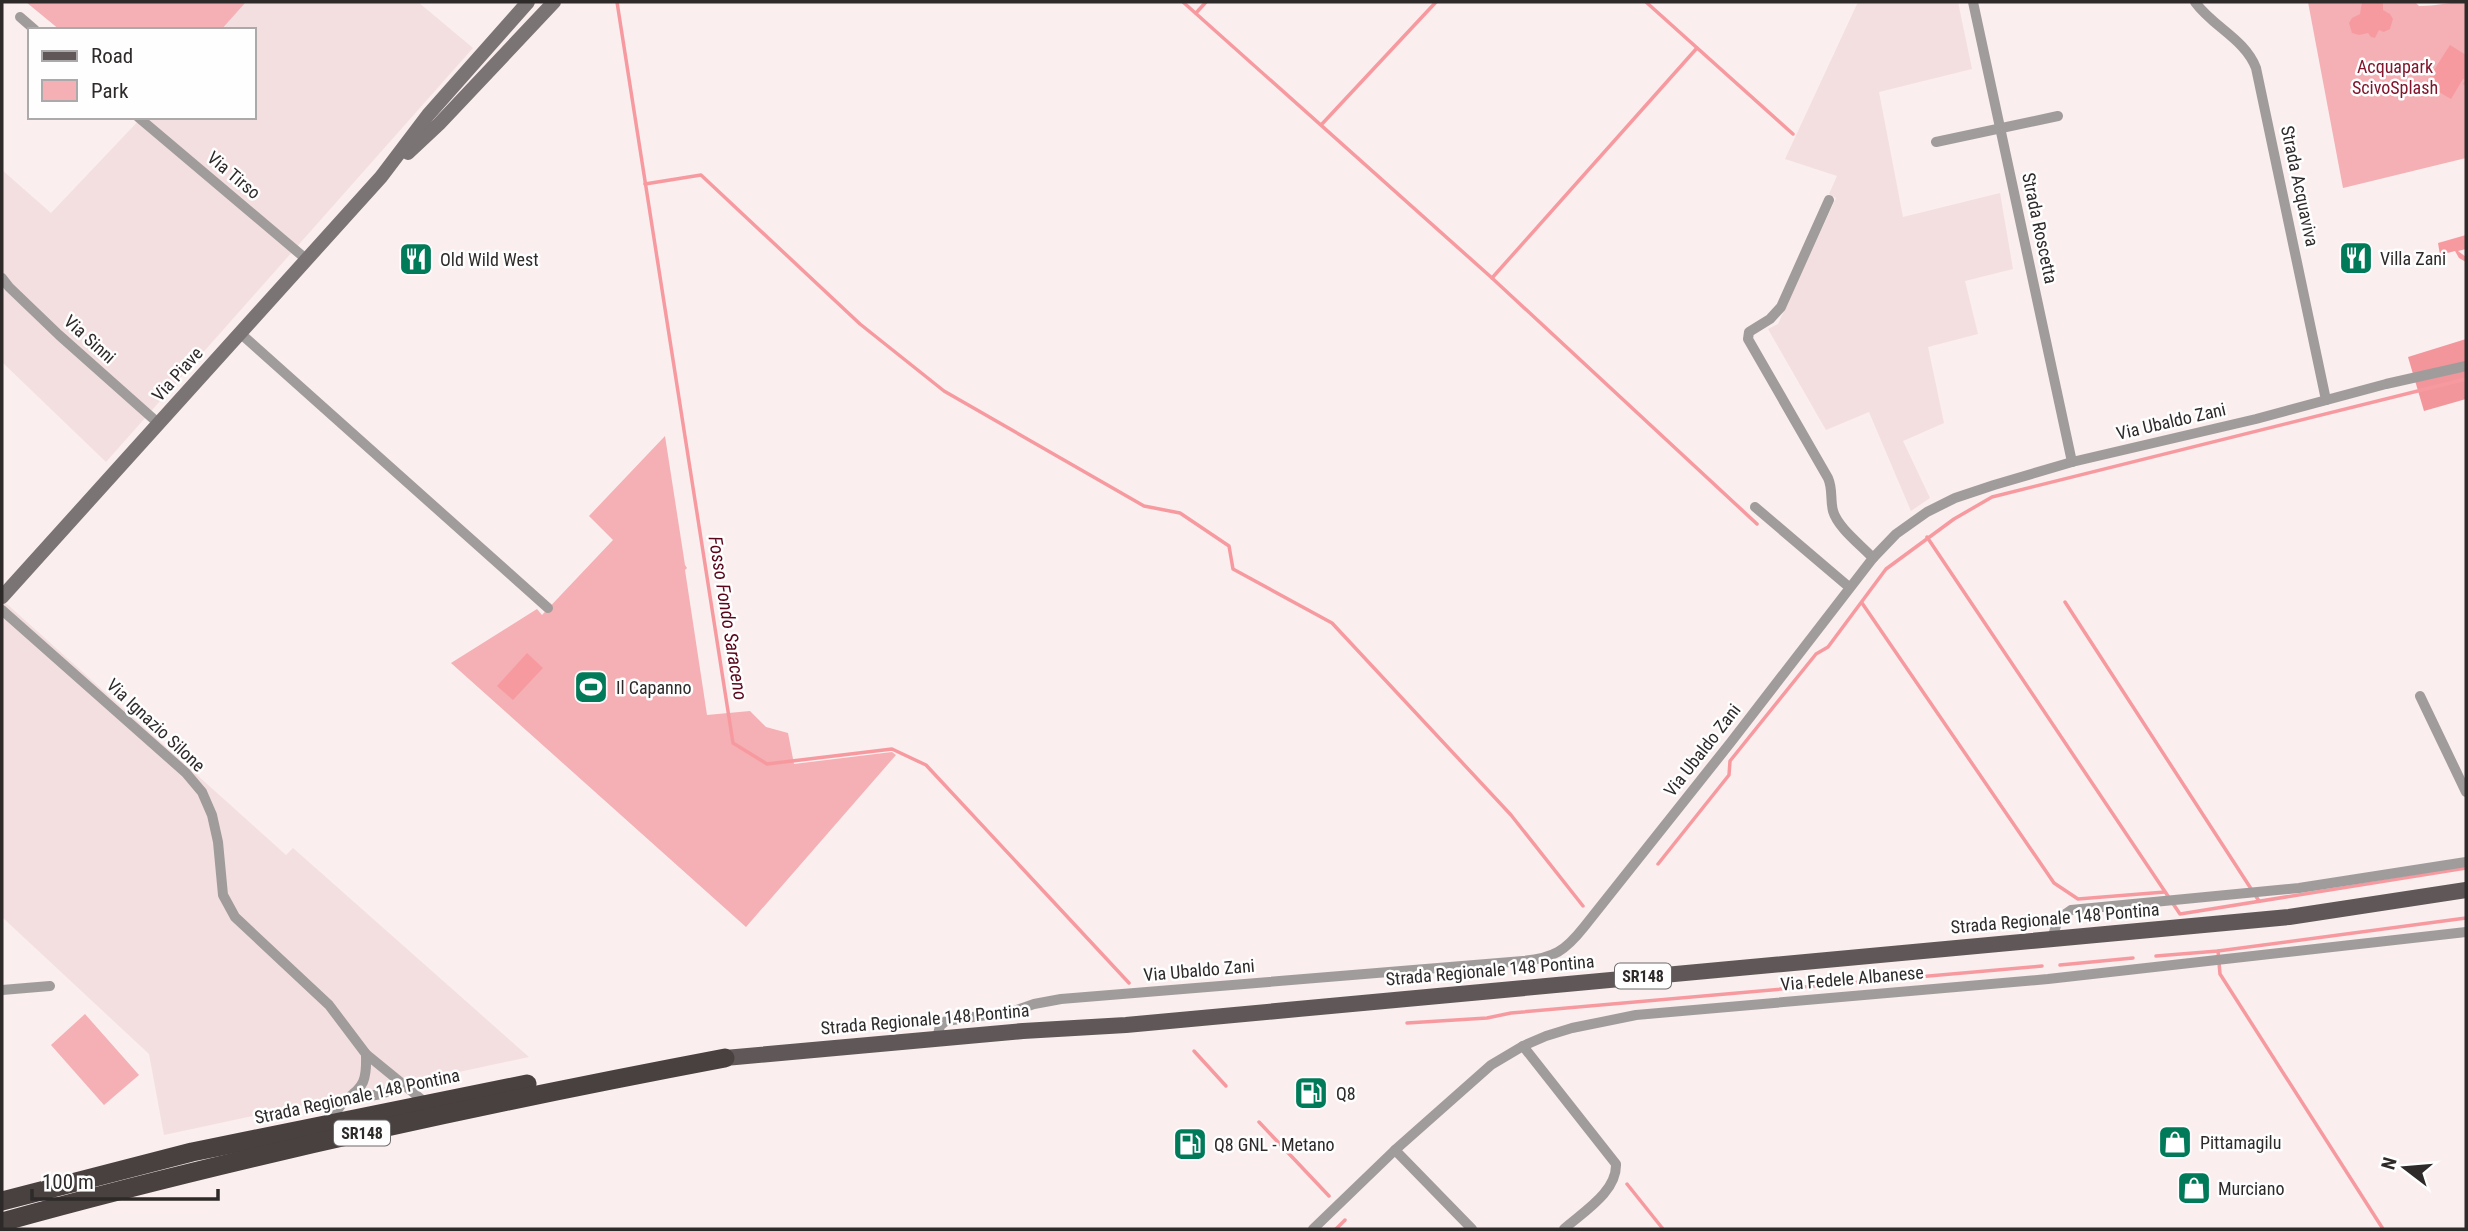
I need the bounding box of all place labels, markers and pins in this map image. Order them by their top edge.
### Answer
restaurant icon: Villa Zani [2337,239,2375,277]
restaurant icon: Old Wild West [397,240,435,278]
place label: Villa Zani [2380,248,2446,269]
place label: Old Wild West [440,249,538,270]
sports icon: Il Capanno [572,668,610,706]
place label: Il Capanno [616,677,692,698]
fuel station icon: Q8 [1292,1074,1330,1112]
place label: Q8 [1336,1083,1356,1104]
shop icon: Pittamagilu [2156,1123,2194,1161]
fuel station icon: Q8 GNL - Metano [1171,1125,1209,1163]
place label: Pittamagilu [2200,1132,2281,1153]
place label: Q8 GNL - Metano [1214,1134,1335,1155]
shop icon: Murciano [2175,1169,2213,1207]
place label: Murciano [2218,1178,2284,1199]

